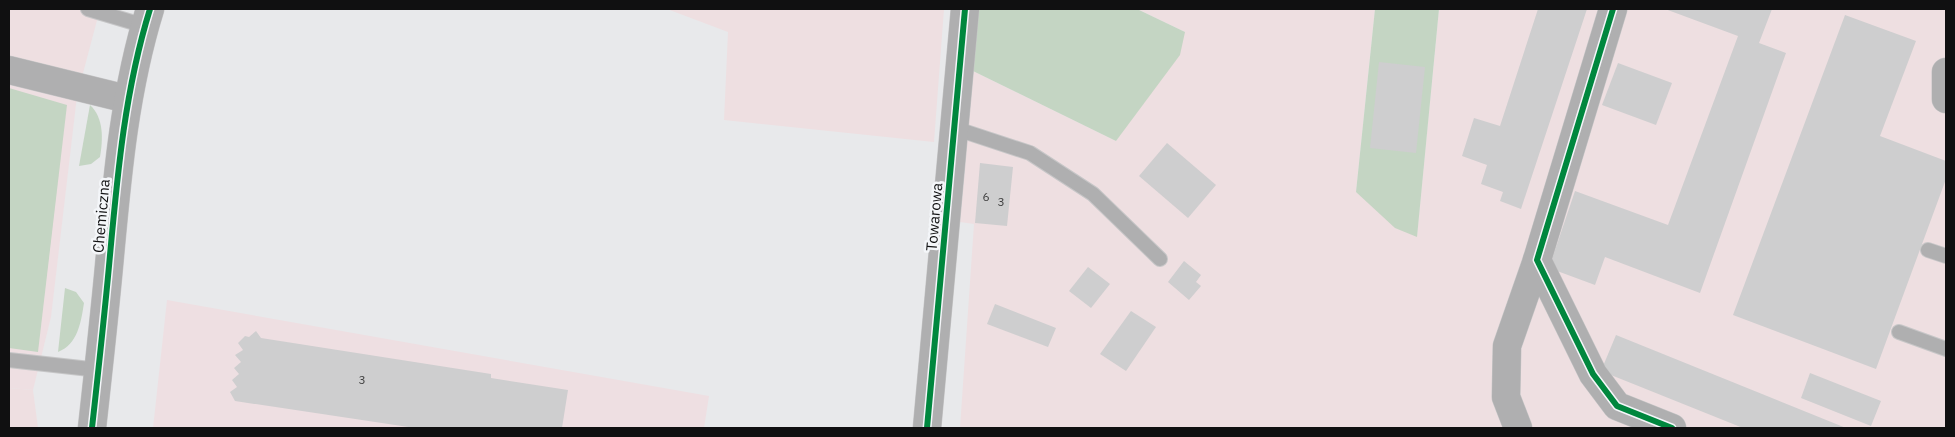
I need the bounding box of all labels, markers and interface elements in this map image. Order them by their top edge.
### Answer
street label: Chemiczna [88,178,114,254]
street label: Towarowa [922,182,946,252]
house number: 6 [982,189,990,204]
house number: 3 [997,194,1005,209]
house number: 3 [358,372,366,387]

